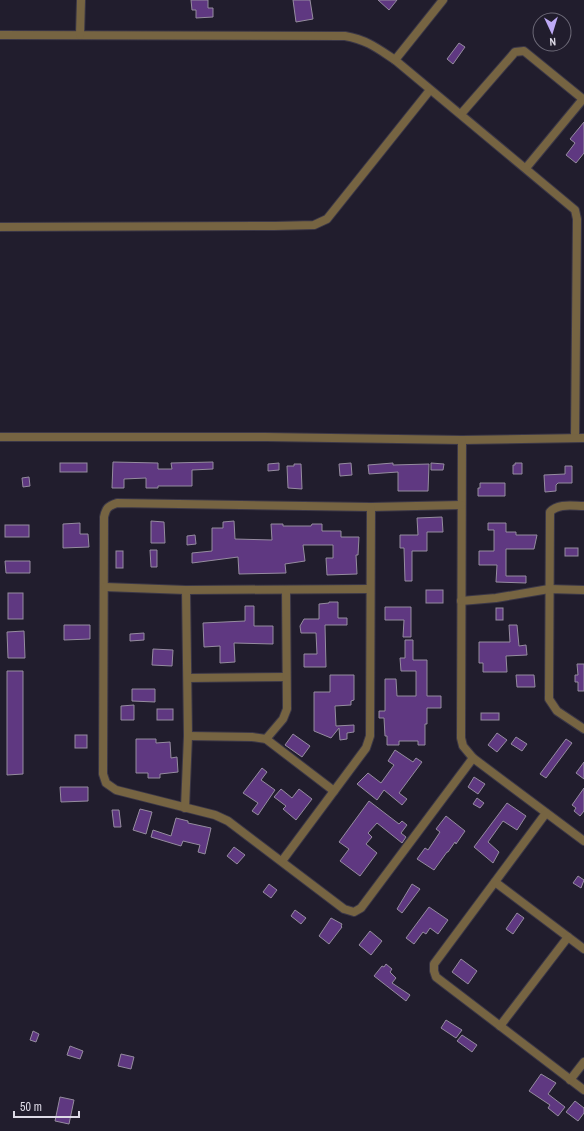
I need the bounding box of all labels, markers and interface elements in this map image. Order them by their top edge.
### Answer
north arrow [532,12,572,52]
text: N [549,35,556,49]
scale bar [14,1093,79,1119]
text: 50 m [20,1099,42,1115]

